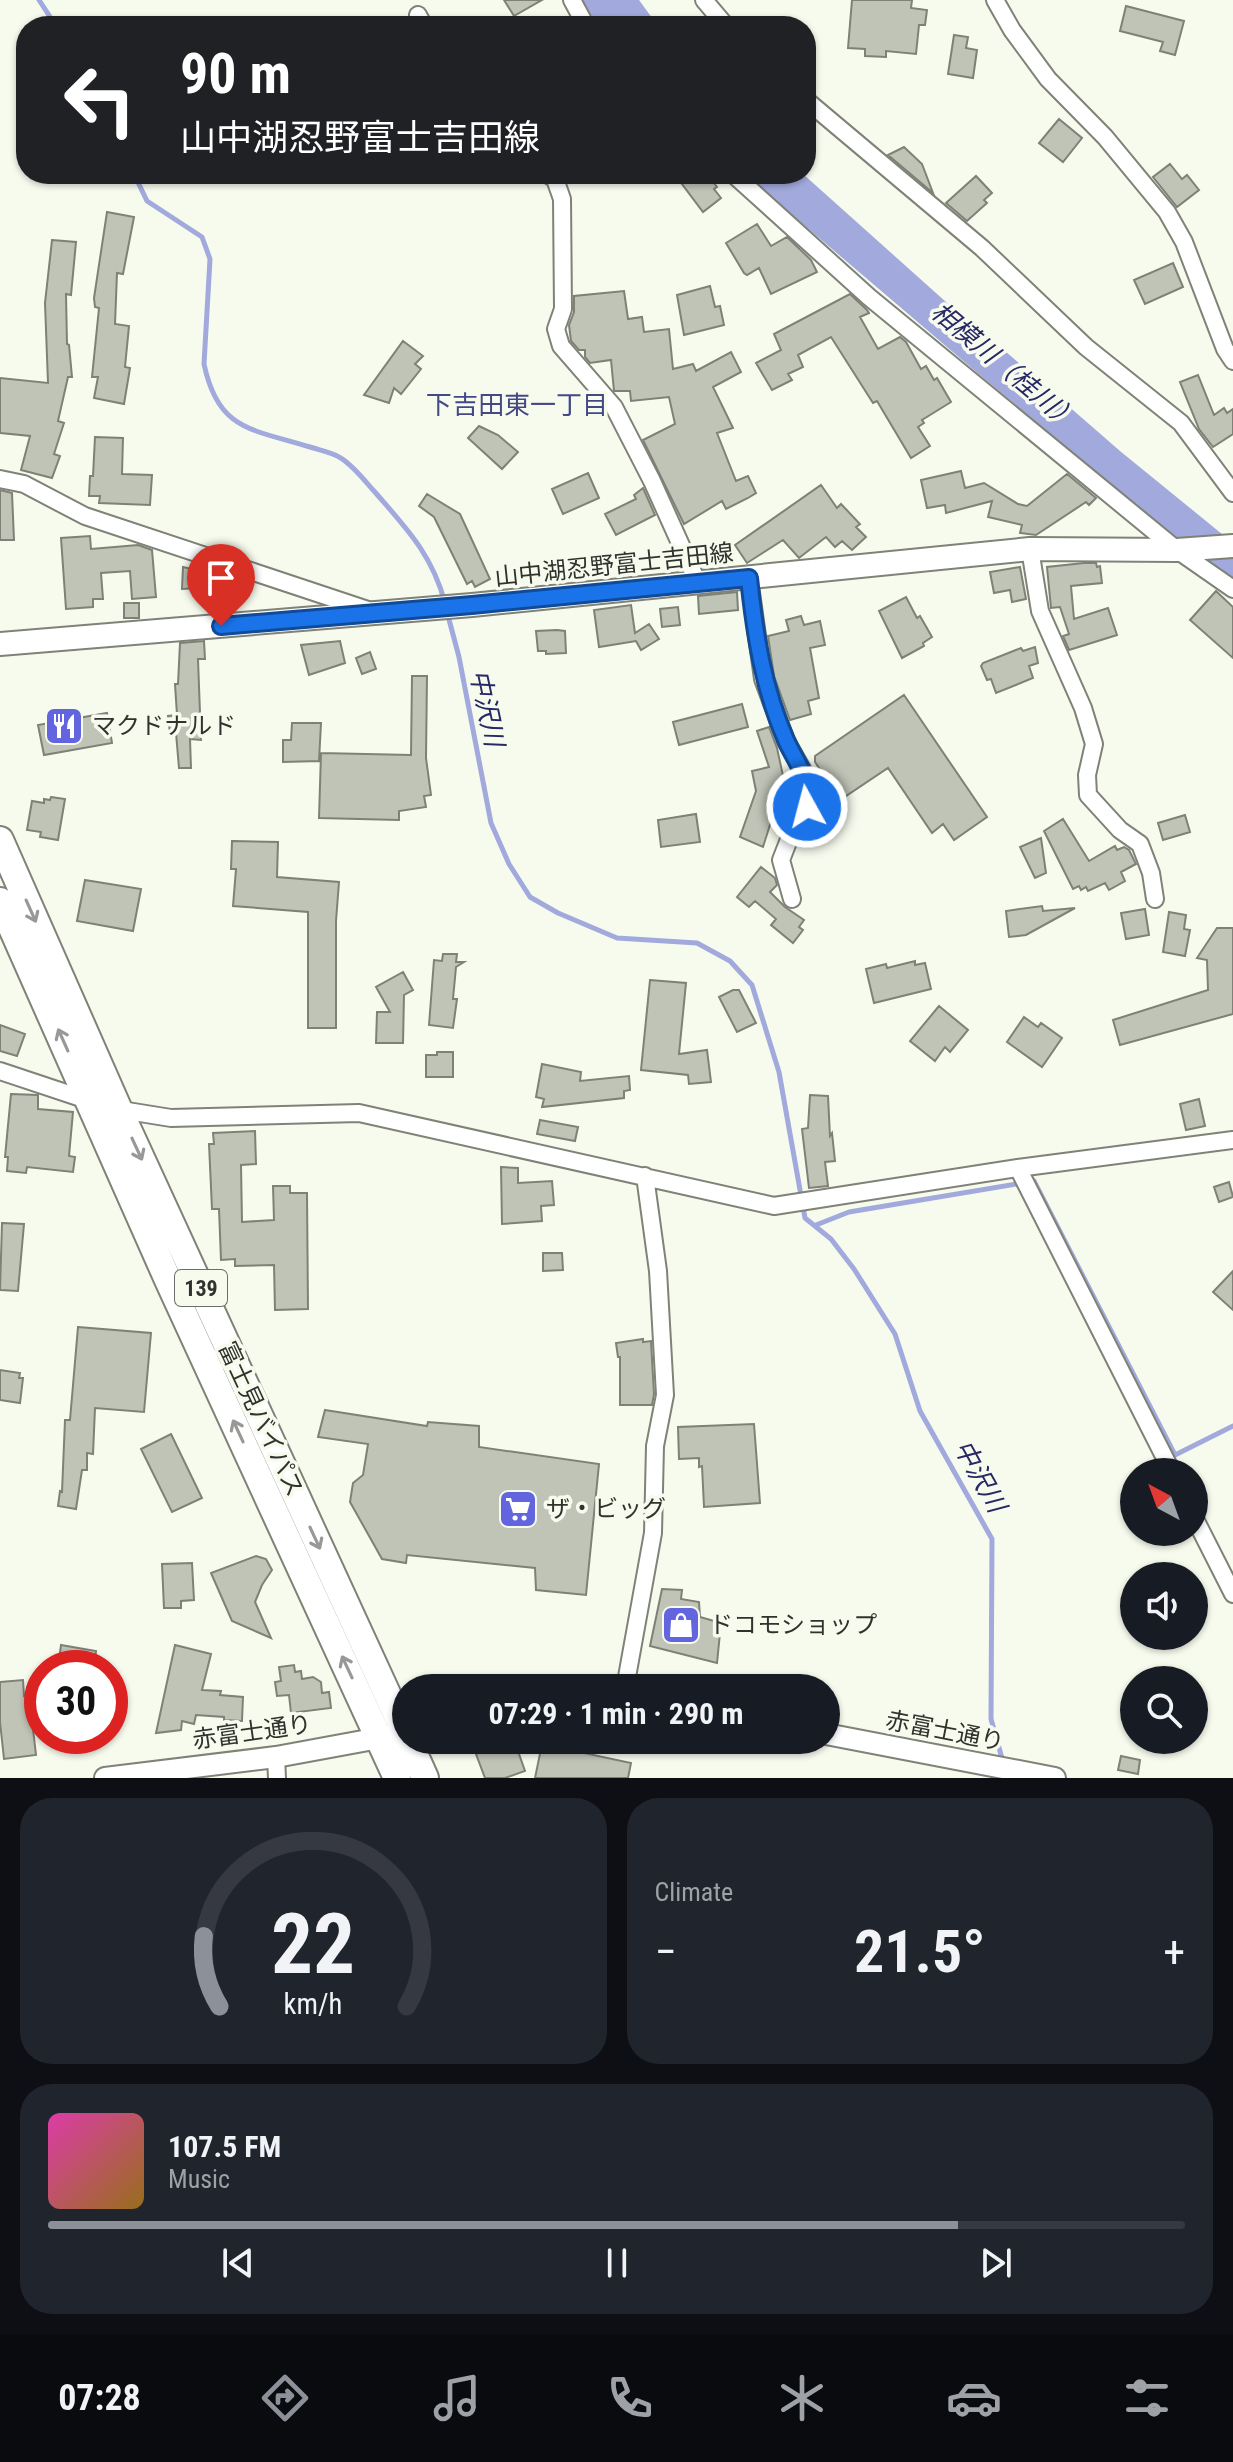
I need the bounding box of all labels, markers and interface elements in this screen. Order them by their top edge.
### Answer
text: 90 m [180,41,291,107]
icon: left [48,48,152,152]
text: 山中湖忍野富士吉田線 [180,117,540,159]
water label: 相模川（桂川） [926,296,1084,436]
district label: 下吉田東一丁目 [426,390,608,420]
street label: 山中湖忍野富士吉田線 [493,539,735,591]
pin [187,544,255,626]
icon: arrive [199,556,243,600]
water label: 中沢川 [464,667,510,752]
restaurant icon: マクドナルド [43,705,85,747]
place label: マクドナルド [92,712,236,740]
position arrow [765,765,849,849]
one-way arrow [25,899,40,923]
one-way arrow [54,1028,69,1053]
one-way arrow [130,1136,145,1161]
road number: 139 [175,1270,227,1306]
street label: 富士見バイパス [213,1337,309,1501]
one-way arrow [230,1419,245,1443]
water label: 中沢川 [948,1435,1013,1520]
north arrow [1120,1458,1208,1546]
map controls [1120,1458,1208,1754]
supermarket icon: ザ・ビッグ [497,1488,539,1530]
place label: ザ・ビッグ [546,1495,666,1523]
one-way arrow [309,1525,324,1550]
button: sound [1120,1562,1208,1650]
shop icon: ドコモショップ [660,1604,702,1646]
place label: ドコモショップ [709,1611,877,1639]
speed limit sign: 30 [24,1650,128,1754]
one-way arrow [338,1655,353,1679]
button: search [1120,1666,1208,1754]
text: 07:29 · 1 min · 290 m [489,1696,743,1731]
street label: 赤富士通り [883,1706,1007,1756]
street label: 赤富士通り [191,1710,313,1754]
text: Climate [655,1877,733,1907]
text: 22 [271,1896,355,1993]
text: 21.5° [854,1916,986,1987]
text: − [655,1926,677,1978]
text: + [1163,1926,1185,1978]
text: km/h [284,1987,343,2021]
text: 107.5 FM [168,2129,281,2164]
text: Music [168,2164,230,2194]
icon: previous [216,2241,260,2285]
icon: pause [595,2241,639,2285]
icon: next [974,2241,1018,2285]
icon: directions [257,2370,313,2426]
icon: music [429,2370,485,2426]
icon: phone [602,2370,658,2426]
icon: climate [774,2370,830,2426]
icon: car [946,2370,1002,2426]
icon: filters [1119,2370,1175,2426]
text: 07:28 [58,2377,141,2419]

